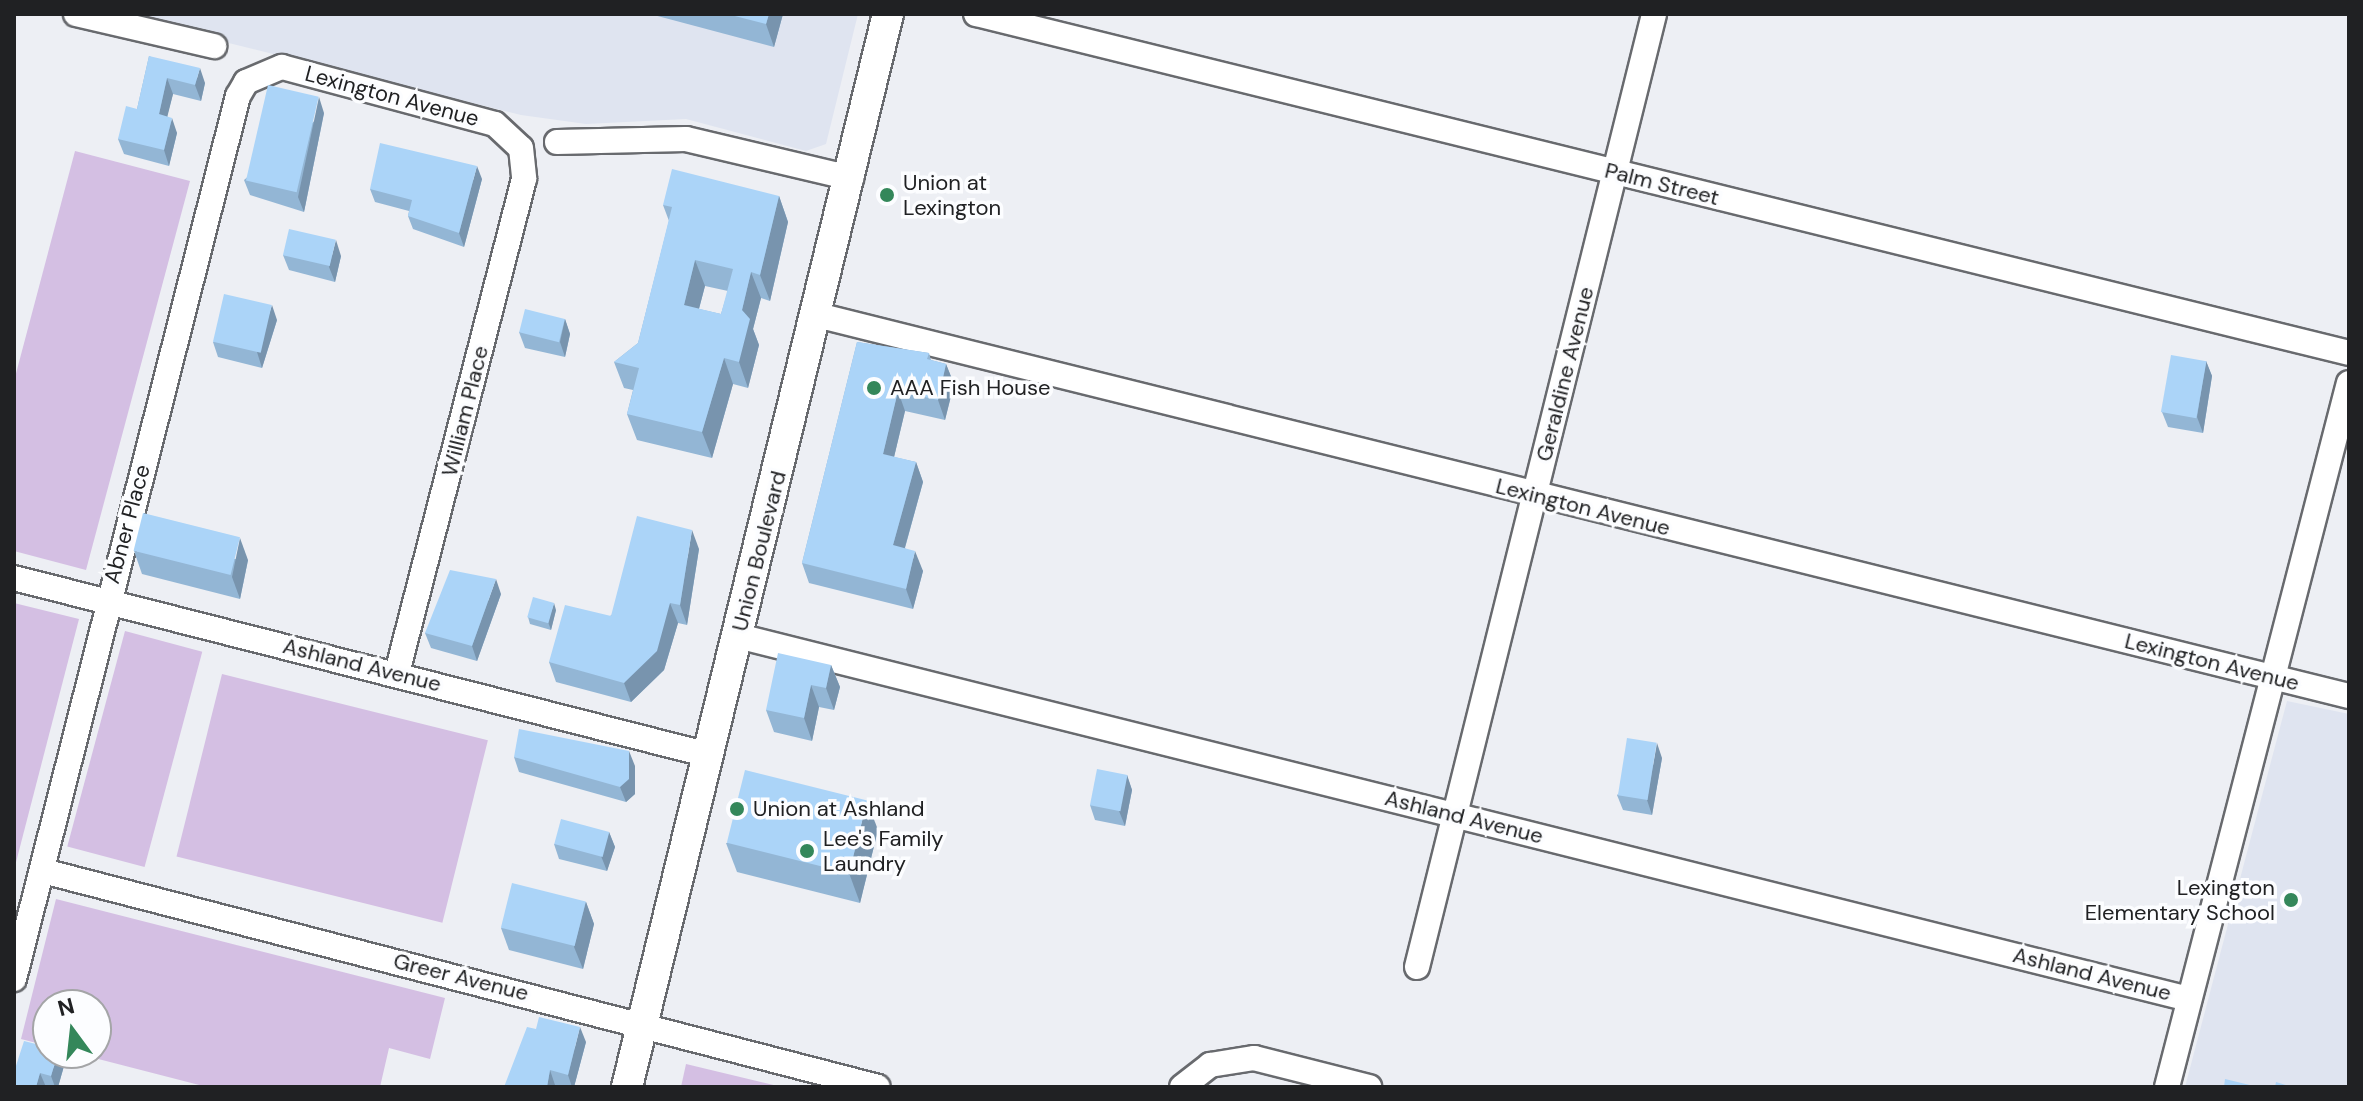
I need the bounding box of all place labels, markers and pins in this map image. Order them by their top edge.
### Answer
place label: Union at Lexington [903,169,1001,220]
marker: Union at Lexington [878,186,896,204]
place label: AAA Fish House [890,375,1050,401]
marker: AAA Fish House [865,379,883,397]
place label: Union at Ashland [753,796,925,822]
marker: Union at Ashland [728,800,746,818]
place label: Lee's Family Laundry [823,825,944,876]
marker: Lee's Family Laundry [798,842,816,860]
place label: Lexington Elementary School [2085,874,2275,926]
marker: Lexington Elementary School [2282,891,2300,909]

